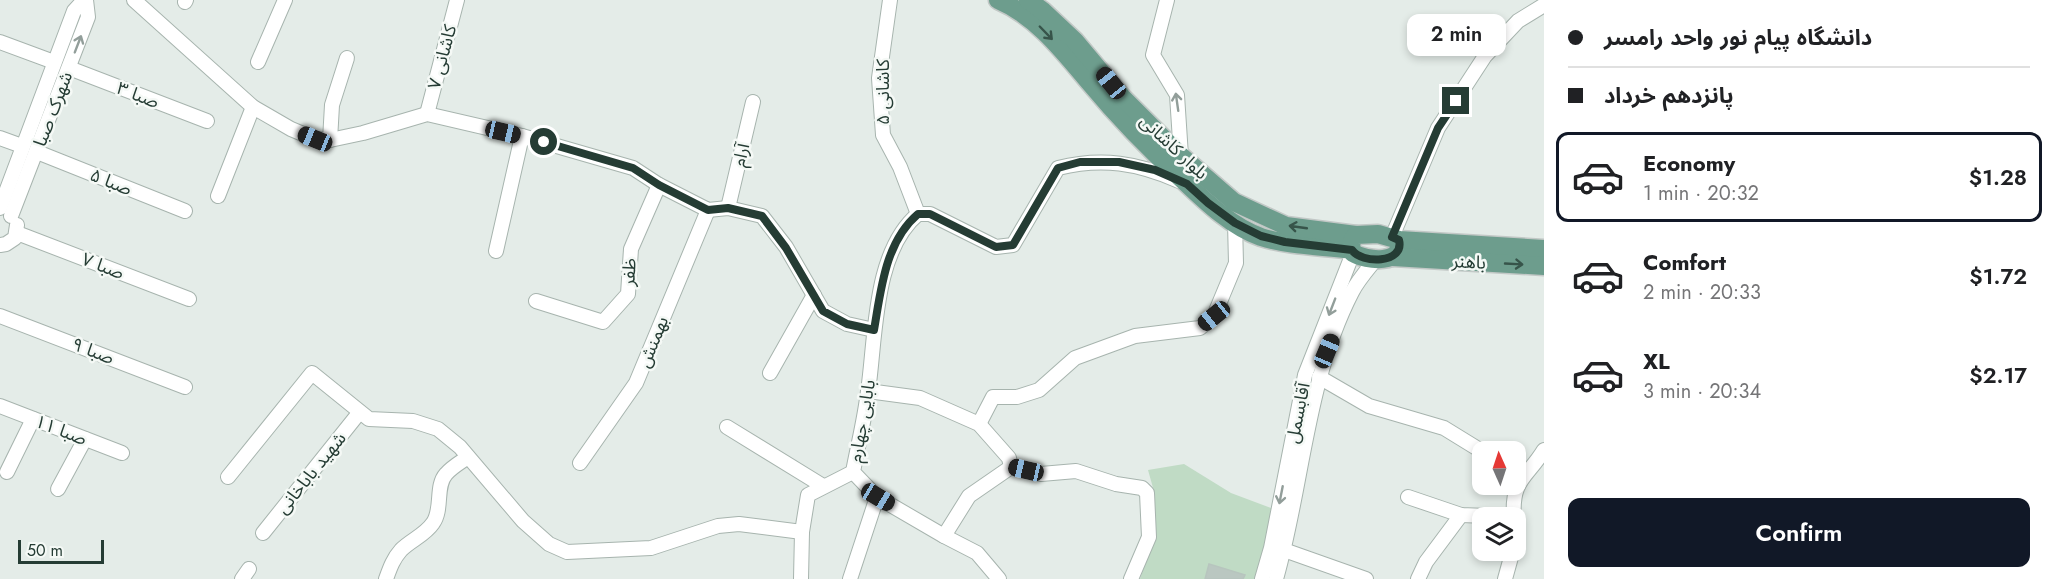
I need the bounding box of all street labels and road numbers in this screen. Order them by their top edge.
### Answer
street label: کاشانی ۷ [421,21,463,92]
street label: کاشانی ۵ [870,59,896,125]
street label: شهرک صبا [27,68,79,150]
street label: صبا ۳ [113,75,163,115]
street label: بلوار کاشانی [1134,108,1214,186]
street label: آرام [726,140,757,170]
street label: صبا ۵ [86,162,136,202]
street label: صبا ۷ [78,246,128,286]
street label: باهنر [1450,248,1487,276]
street label: ظفر [615,257,643,288]
street label: بهمنش [631,312,675,372]
street label: صبا ۹ [68,331,118,371]
street label: بابایی چهارم [842,377,883,465]
street label: آقابسمل [1279,380,1317,446]
street label: صبا ۱۱ [31,408,91,452]
street label: شهید باباخانی [270,426,352,520]

